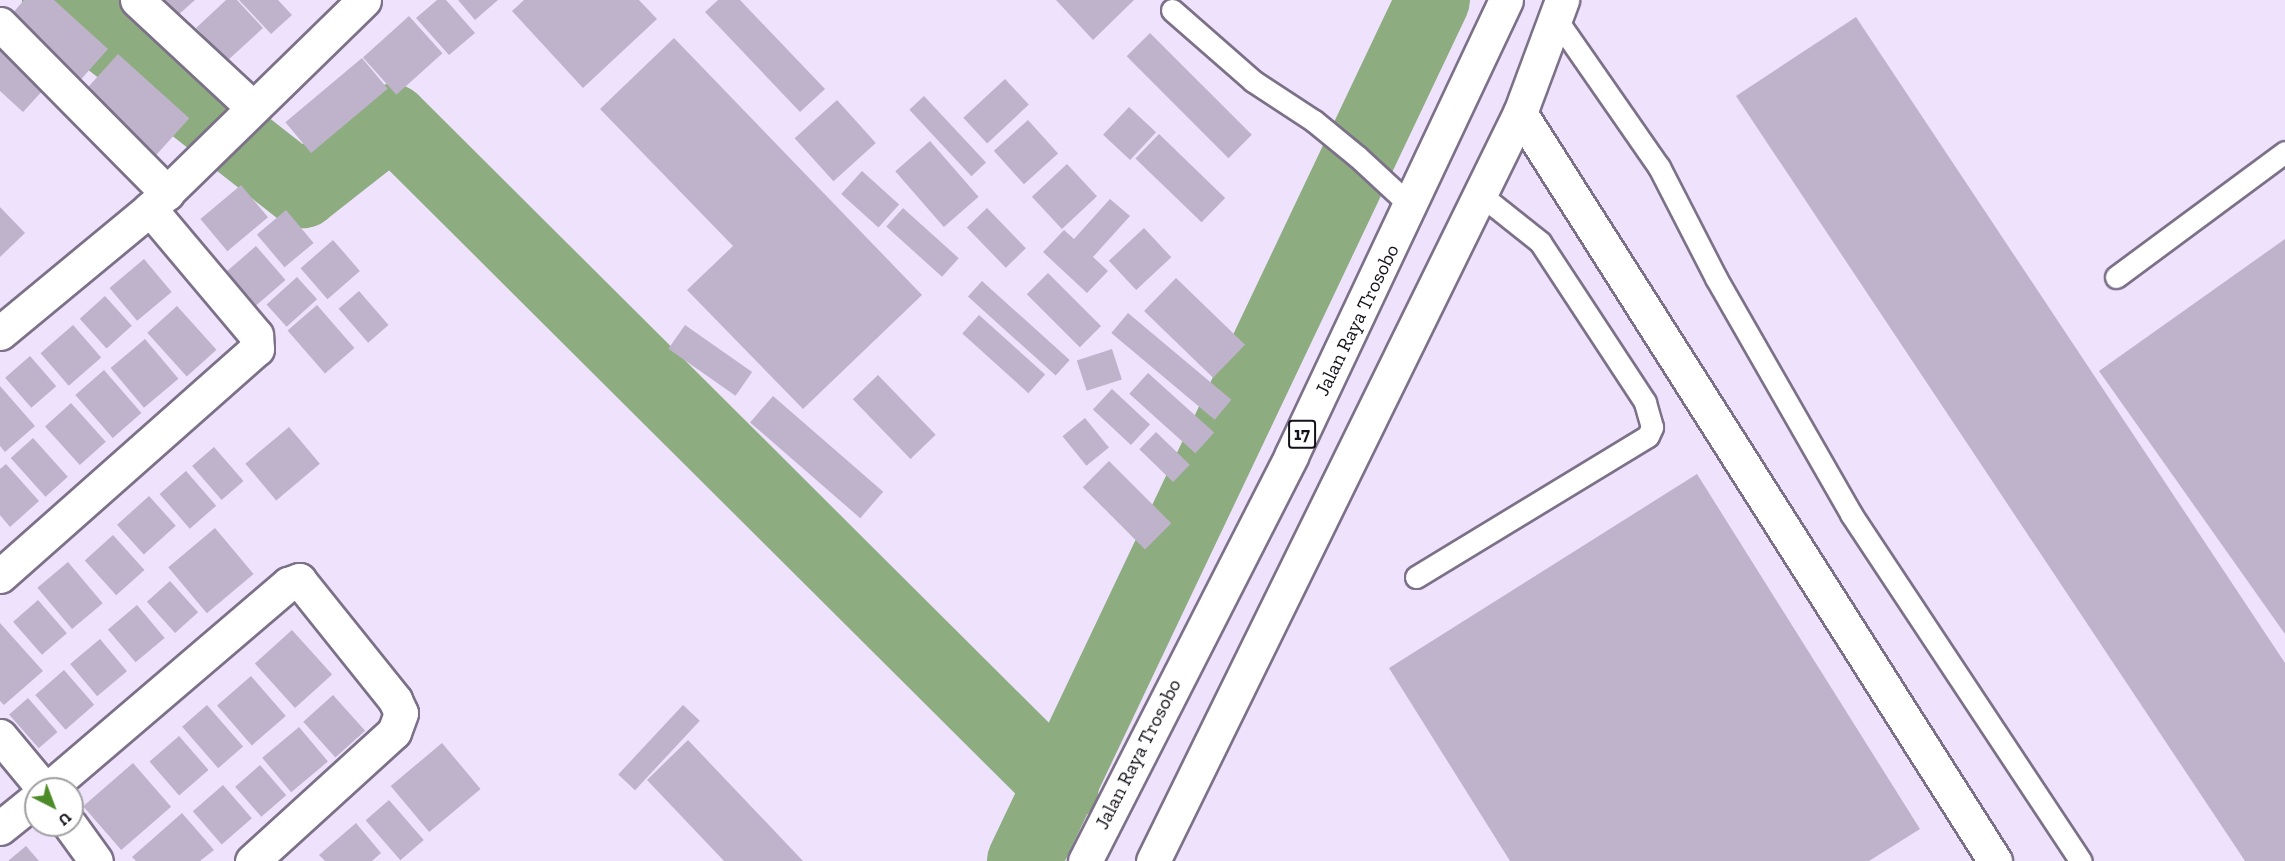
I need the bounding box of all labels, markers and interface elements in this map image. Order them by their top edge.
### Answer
street label: Jalan Raya Trosobo [1310,240,1404,400]
road number: 17 [1287,419,1317,449]
street label: Jalan Raya Trosobo [1090,675,1186,833]
north arrow [24,777,84,837]
text: U [54,808,76,830]

